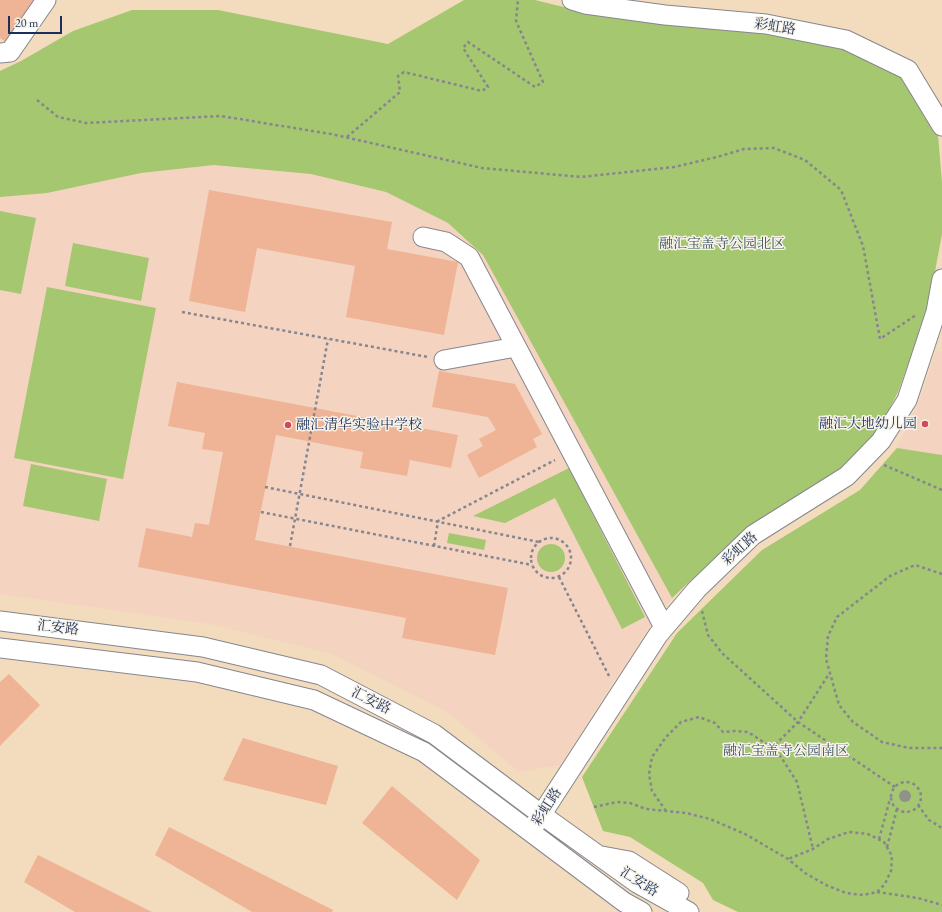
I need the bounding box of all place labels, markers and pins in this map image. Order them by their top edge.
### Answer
place label: 融汇大地幼儿园 [819,416,917,432]
place label: 融汇清华实验中学校 [296,417,422,433]
marker: 融汇大地幼儿园 [920,419,930,429]
marker: 融汇清华实验中学校 [283,420,293,430]

